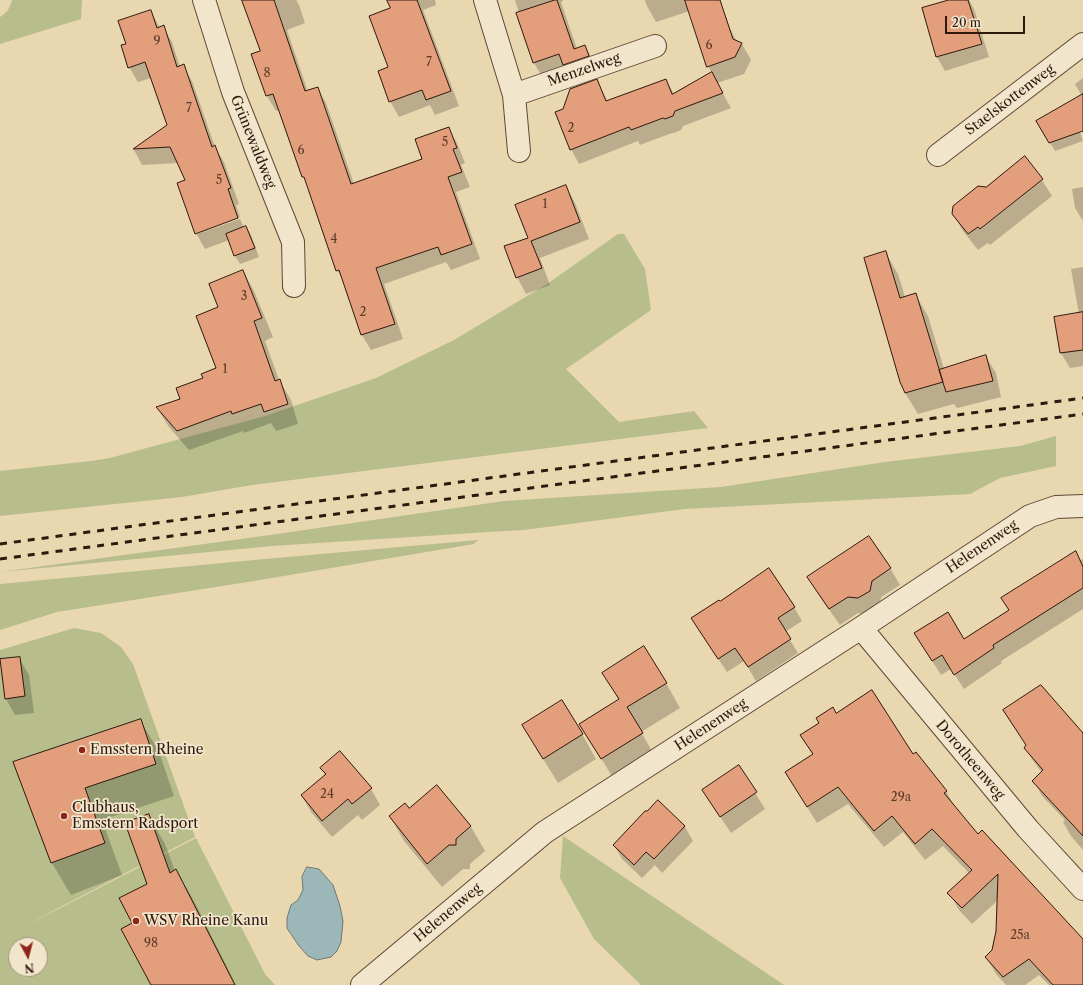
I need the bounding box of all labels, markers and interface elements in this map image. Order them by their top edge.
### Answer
scale bar [947,8,1027,34]
text: 20 m [952,15,981,30]
house number: 9 [153,35,161,49]
house number: 6 [705,39,713,53]
street label: Menzelweg [545,50,623,90]
house number: 7 [426,56,432,70]
street label: Staelskottenweg [962,61,1058,139]
house number: 8 [263,67,271,81]
street label: Grünewaldweg [227,93,279,191]
house number: 7 [186,102,192,116]
house number: 2 [568,122,574,136]
house number: 5 [442,136,448,150]
house number: 6 [297,144,305,158]
house number: 5 [216,174,222,188]
house number: 1 [542,198,548,212]
house number: 4 [331,233,337,247]
house number: 3 [241,290,247,304]
house number: 2 [360,306,366,320]
house number: 1 [222,363,228,377]
street label: Helenenweg [943,517,1021,577]
street label: Helenenweg [672,695,750,755]
street label: Dorotheenweg [932,717,1008,803]
place label: Emsstern Rheine [90,742,204,758]
marker: Emsstern Rheine [77,745,87,755]
house number: 24 [320,788,334,802]
house number: 29a [891,791,911,805]
place label: Clubhaus, Emsstern Radsport [72,800,198,832]
marker: Clubhaus, Emsstern Radsport [59,811,69,821]
street label: Helenenweg [411,880,485,946]
place label: WSV Rheine Kanu [144,913,268,929]
marker: WSV Rheine Kanu [131,916,141,926]
house number: 25a [1010,929,1030,943]
north arrow [8,937,48,977]
house number: 98 [144,937,158,951]
text: N [24,960,35,975]

